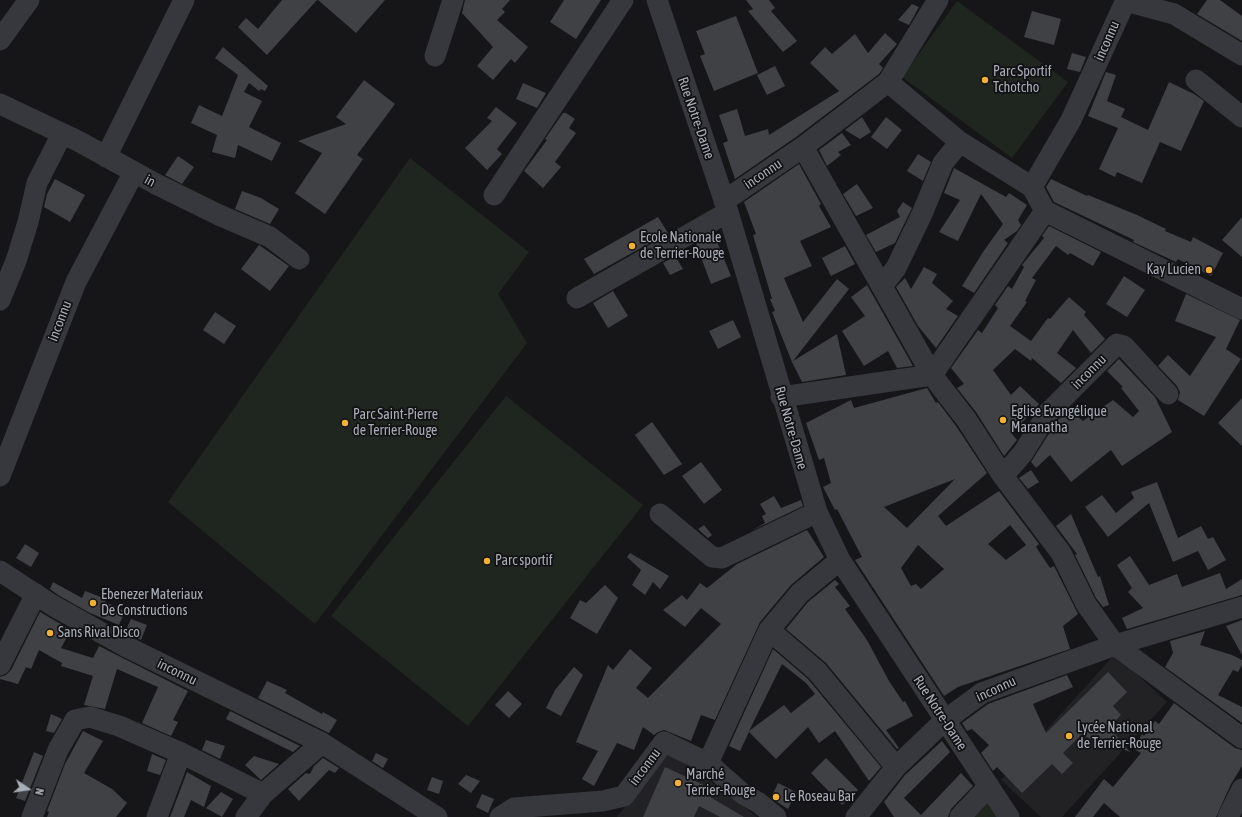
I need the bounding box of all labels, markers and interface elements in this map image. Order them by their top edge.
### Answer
street label: inconnu [1091,18,1123,64]
place label: Parc Sportif Tchotcho [993,64,1052,96]
street label: Rue Notre-Dame [674,75,718,161]
marker: Parc Sportif Tchotcho [980,75,990,85]
street label: inconnu [741,155,785,193]
street label: in [142,171,158,191]
place label: Ecole Nationale de Terrier-Rouge [640,230,724,262]
marker: Ecole Nationale de Terrier-Rouge [627,241,637,251]
place label: Kay Lucien [1146,262,1201,278]
marker: Kay Lucien [1204,265,1214,275]
street label: inconnu [45,298,75,344]
street label: inconnu [1068,351,1110,393]
street label: Rue Notre-Dame [771,385,811,471]
place label: Eglise Evangélique Maranatha [1011,404,1107,436]
place label: Parc Saint-Pierre de Terrier-Rouge [353,407,438,440]
marker: Eglise Evangélique Maranatha [998,415,1008,425]
marker: Parc Saint-Pierre de Terrier-Rouge [340,418,350,428]
place label: Parc sportif [495,553,553,569]
marker: Parc sportif [482,556,492,566]
place label: Ebenezer Materiaux De Constructions [101,587,203,620]
marker: Ebenezer Materiaux De Constructions [88,598,98,608]
place label: Sans Rival Disco [58,625,140,641]
marker: Sans Rival Disco [45,628,55,638]
street label: inconnu [154,655,200,689]
street label: Rue Notre-Dame [910,672,970,754]
street label: inconnu [973,672,1019,706]
place label: Lycée National de Terrier-Rouge [1077,720,1161,752]
marker: Lycée National de Terrier-Rouge [1064,731,1074,741]
street label: inconnu [626,745,664,789]
place label: Marché Terrier-Rouge [686,767,756,800]
north arrow [8,769,48,809]
marker: Marché Terrier-Rouge [673,778,683,788]
text: N [33,787,46,796]
place label: Le Roseau Bar [784,789,855,805]
marker: Le Roseau Bar [771,792,781,802]

